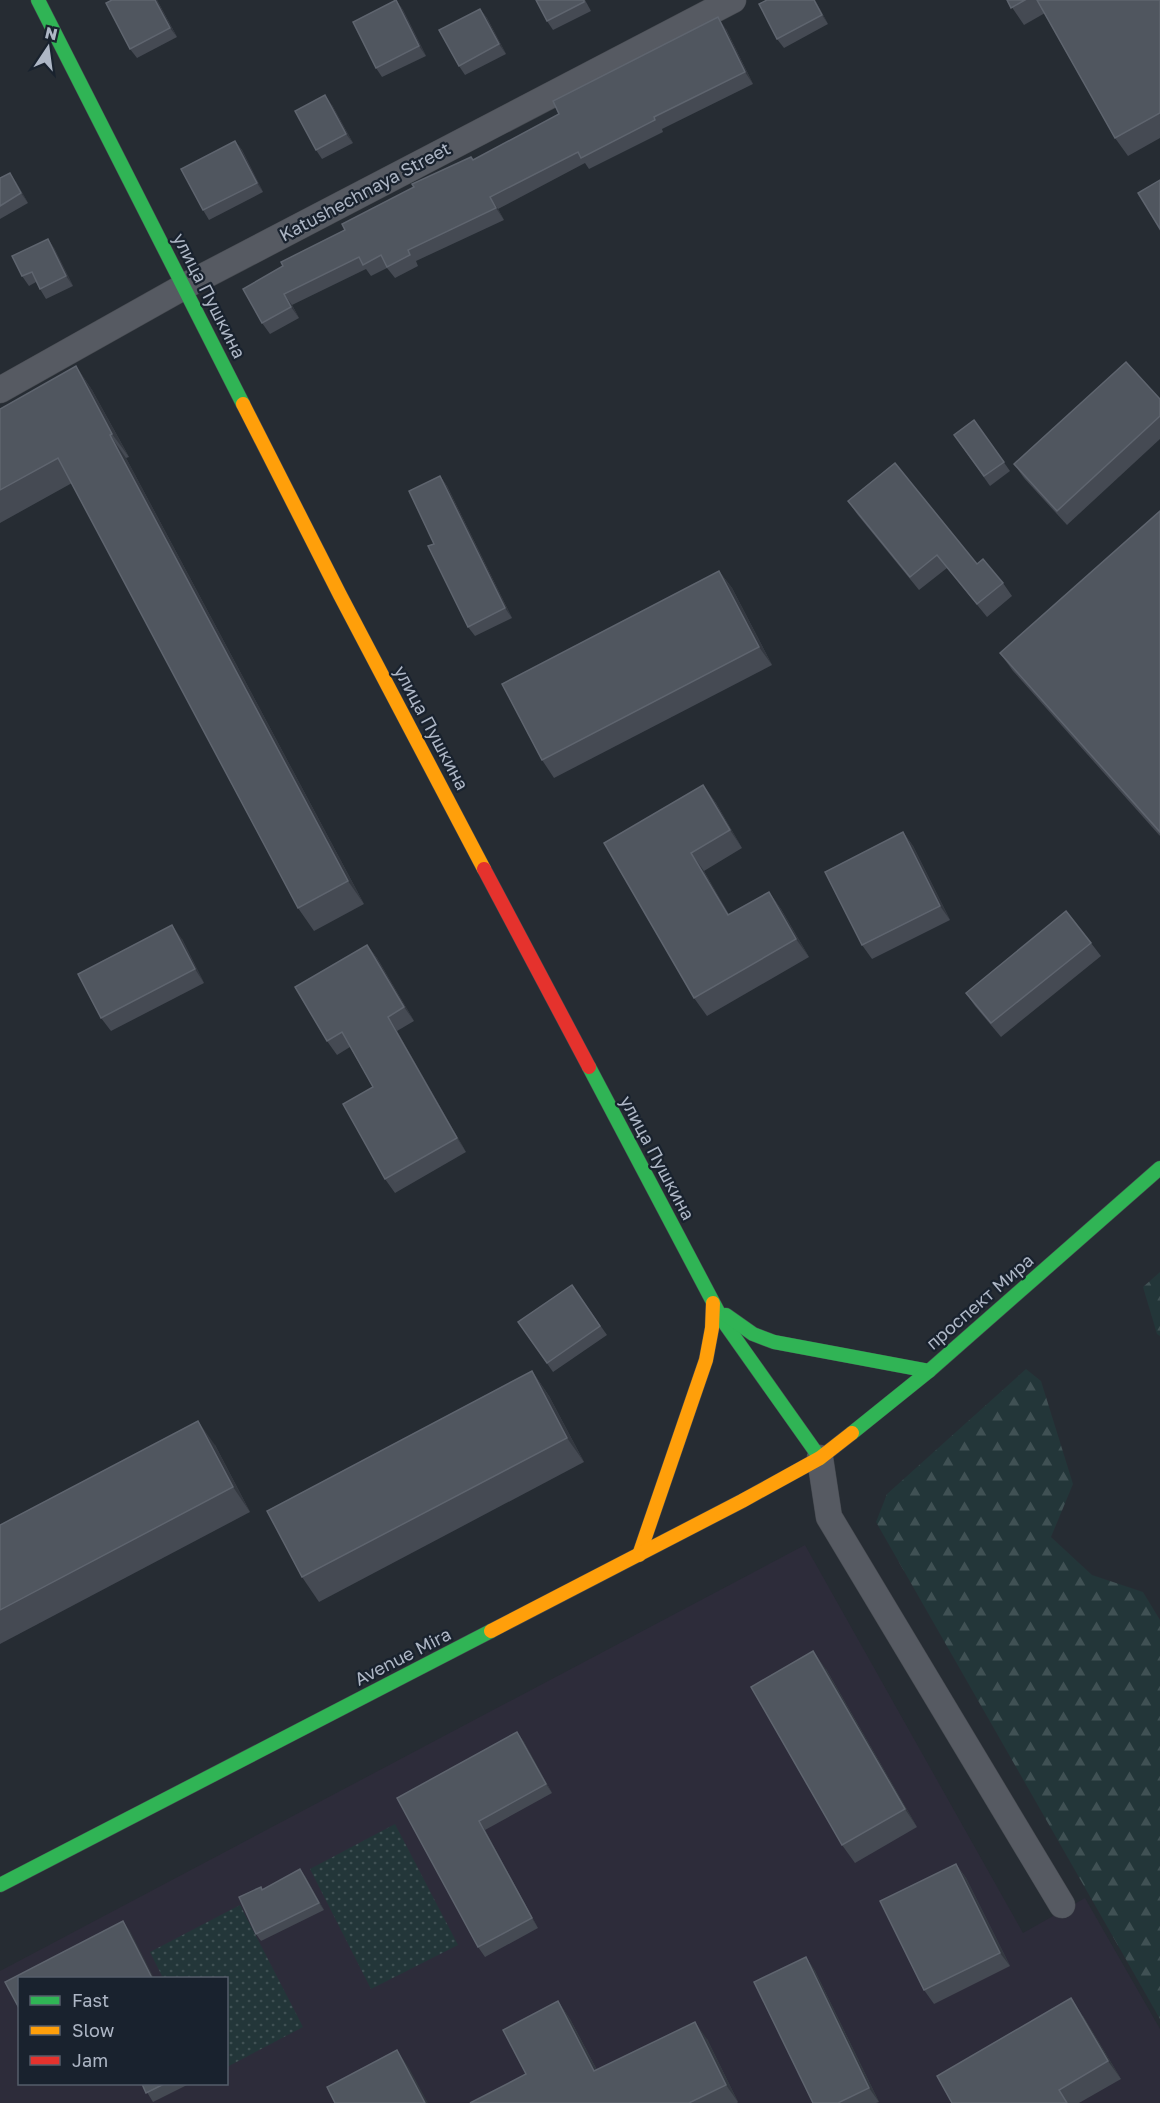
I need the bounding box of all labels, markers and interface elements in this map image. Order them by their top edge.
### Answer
north arrow [18,18,78,78]
text: N [43,22,60,44]
street label: Katushechnaya Street [275,137,454,246]
street label: улица Пушкина [169,229,251,362]
street label: улица Пушкина [390,661,474,794]
street label: улица Пушкина [616,1091,700,1224]
street label: проспект Мира [921,1249,1038,1354]
street label: Avenue Mira [351,1622,454,1690]
legend [18,1977,228,2085]
text: Fast [72,1989,109,2011]
text: Slow [72,2019,115,2041]
text: Jam [72,2049,108,2071]

